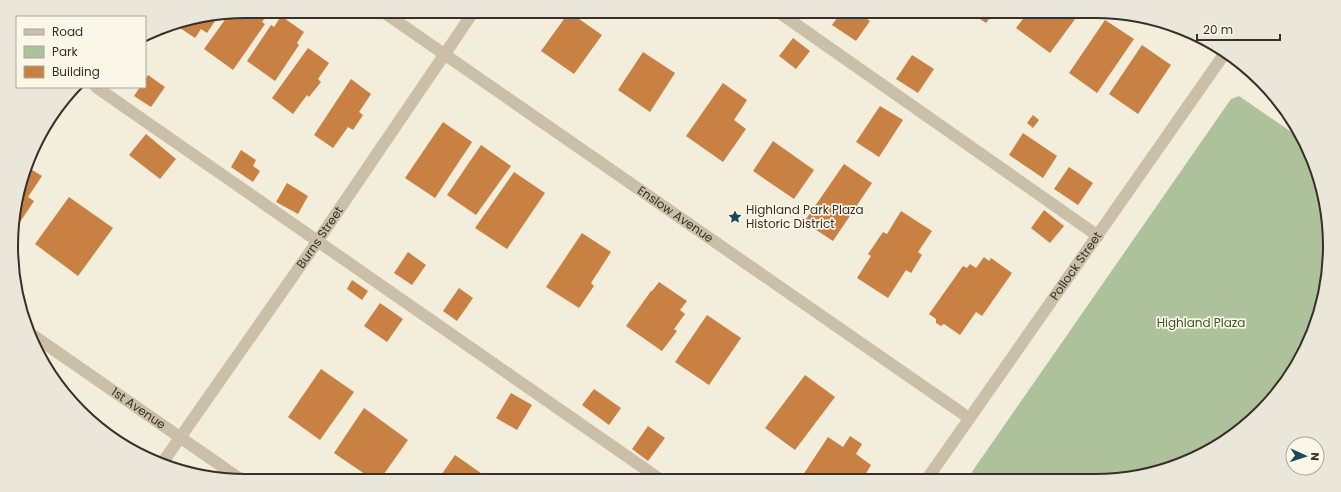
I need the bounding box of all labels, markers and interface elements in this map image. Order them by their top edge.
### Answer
legend [16,16,146,88]
scale bar [1197,16,1280,42]
text: 20 m [1203,21,1233,38]
text: Road [52,23,83,40]
text: Park [52,43,79,60]
text: Building [52,63,100,80]
street label: Enslow Avenue [634,182,717,246]
place label: Highland Park Plaza Historic District [746,201,864,232]
street label: Burns Street [292,203,347,272]
place icon: Highland Park Plaza Historic District [727,209,743,225]
street label: Pollock Street [1046,228,1106,303]
park label: Highland Plaza [1157,314,1245,331]
street label: 1st Avenue [108,383,169,433]
north arrow [1285,436,1325,476]
text: N [1307,452,1323,461]

